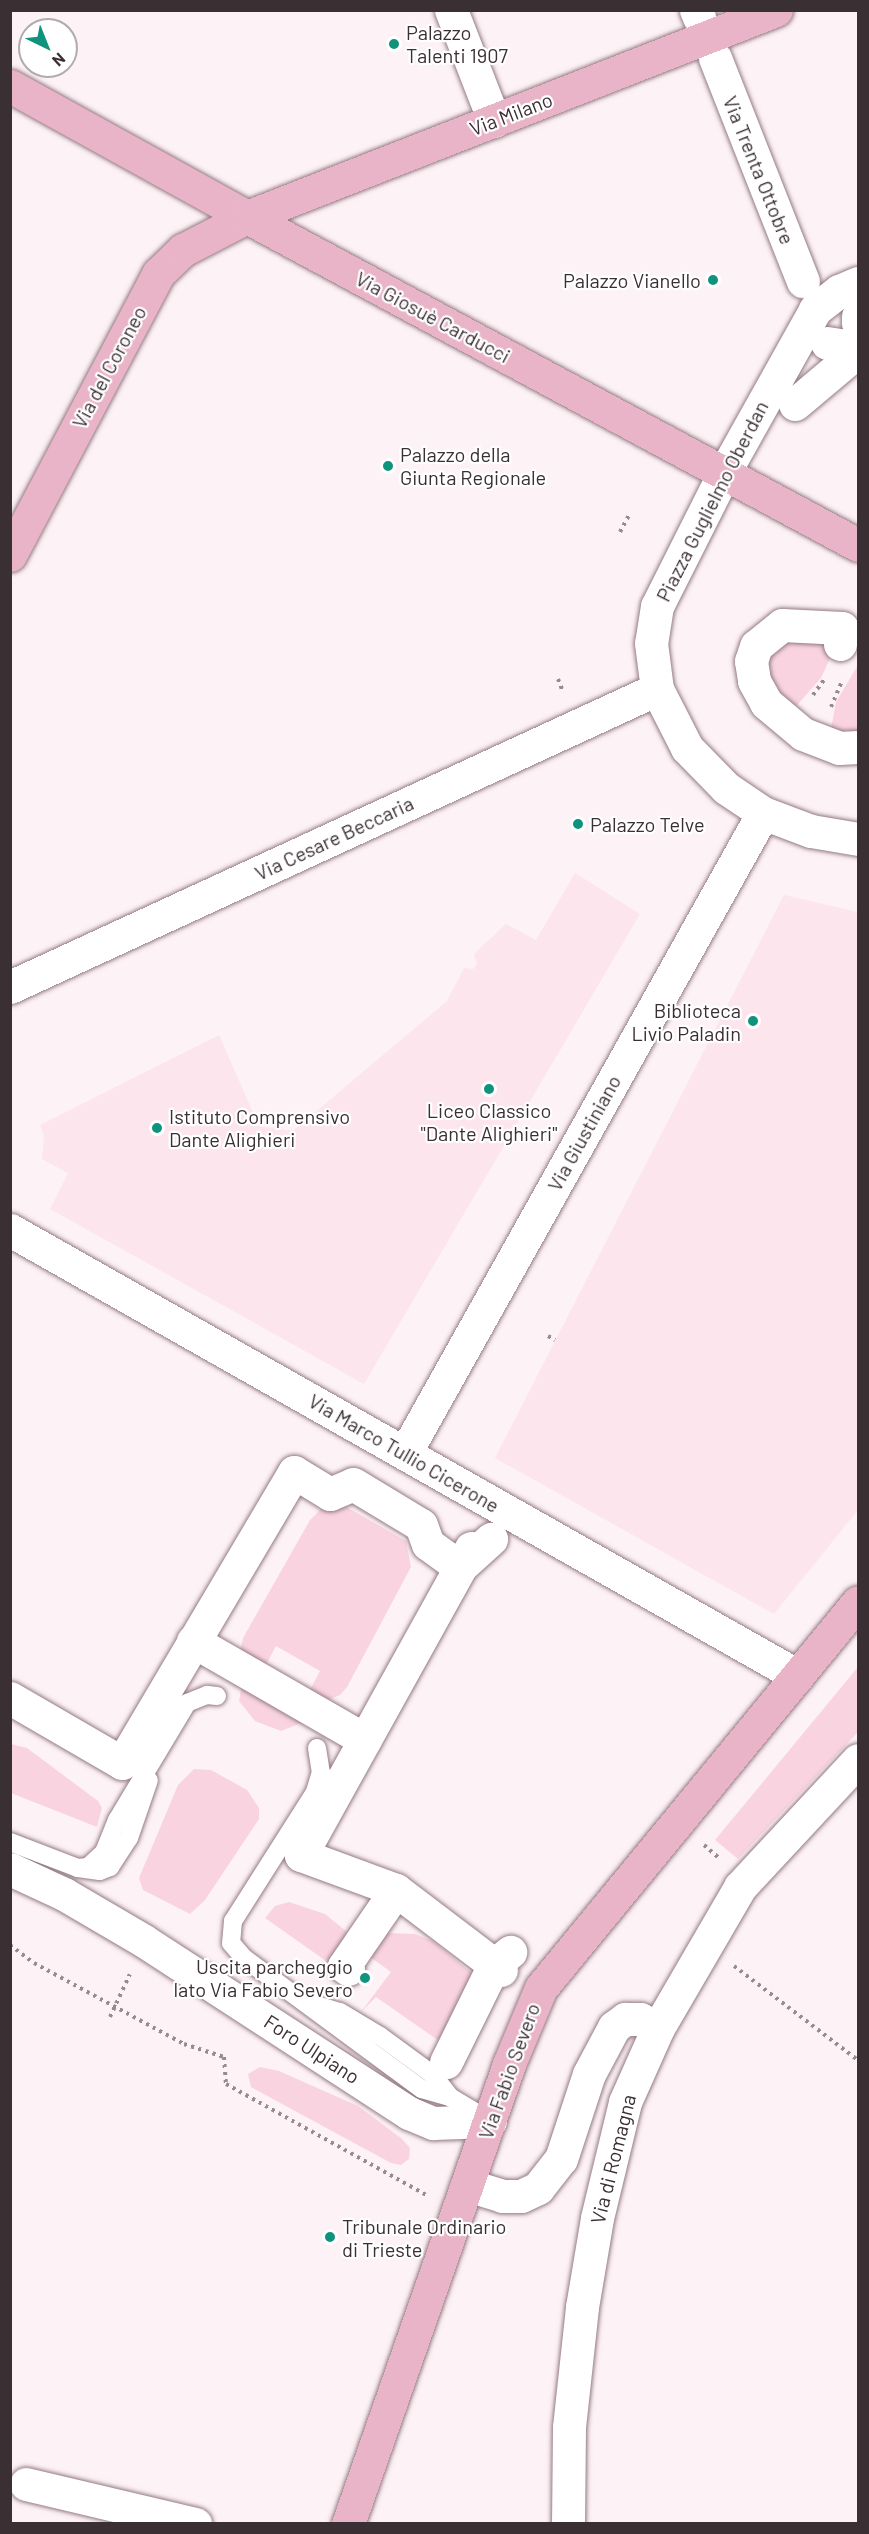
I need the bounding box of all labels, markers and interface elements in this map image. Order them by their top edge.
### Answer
north arrow [18,18,78,78]
place label: Palazzo Talenti 1907 [406,20,508,67]
marker: Palazzo Talenti 1907 [387,37,401,51]
text: N [49,49,70,71]
street label: Via Milano [466,87,556,141]
street label: Via Trenta Ottobre [718,92,800,248]
street label: Via Giosuè Carducci [352,266,514,368]
place label: Palazzo Vianello [563,268,701,292]
marker: Palazzo Vianello [706,273,720,287]
street label: Via del Coroneo [67,302,151,432]
street label: Piazza Guglielmo Oberdan [651,397,773,605]
place label: Palazzo della Giunta Regionale [400,442,546,489]
marker: Palazzo della Giunta Regionale [381,459,395,473]
street label: Via Cesare Beccaria [251,791,417,885]
place label: Palazzo Telve [590,812,705,836]
marker: Palazzo Telve [571,817,585,831]
place label: Biblioteca Livio Paladin [631,998,741,1045]
marker: Biblioteca Livio Paladin [746,1014,760,1028]
street label: Via Giustiniano [542,1071,626,1195]
marker: Liceo Classico "Dante Alighieri" [482,1082,496,1096]
place label: Liceo Classico "Dante Alighieri" [421,1098,557,1145]
place label: Istituto Comprensivo Dante Alighieri [169,1104,350,1151]
marker: Istituto Comprensivo Dante Alighieri [150,1121,164,1135]
street label: Via Marco Tullio Cicerone [304,1389,504,1517]
place label: Uscita parcheggio lato Via Fabio Severo [173,1954,353,2001]
marker: Uscita parcheggio lato Via Fabio Severo [358,1971,372,1985]
street label: Via Fabio Severo [473,2000,545,2142]
street label: Foro Ulpiano [260,2009,364,2089]
street label: Via di Romagna [585,2092,641,2226]
place label: Tribunale Ordinario di Trieste [342,2214,507,2261]
marker: Tribunale Ordinario di Trieste [323,2230,337,2244]

